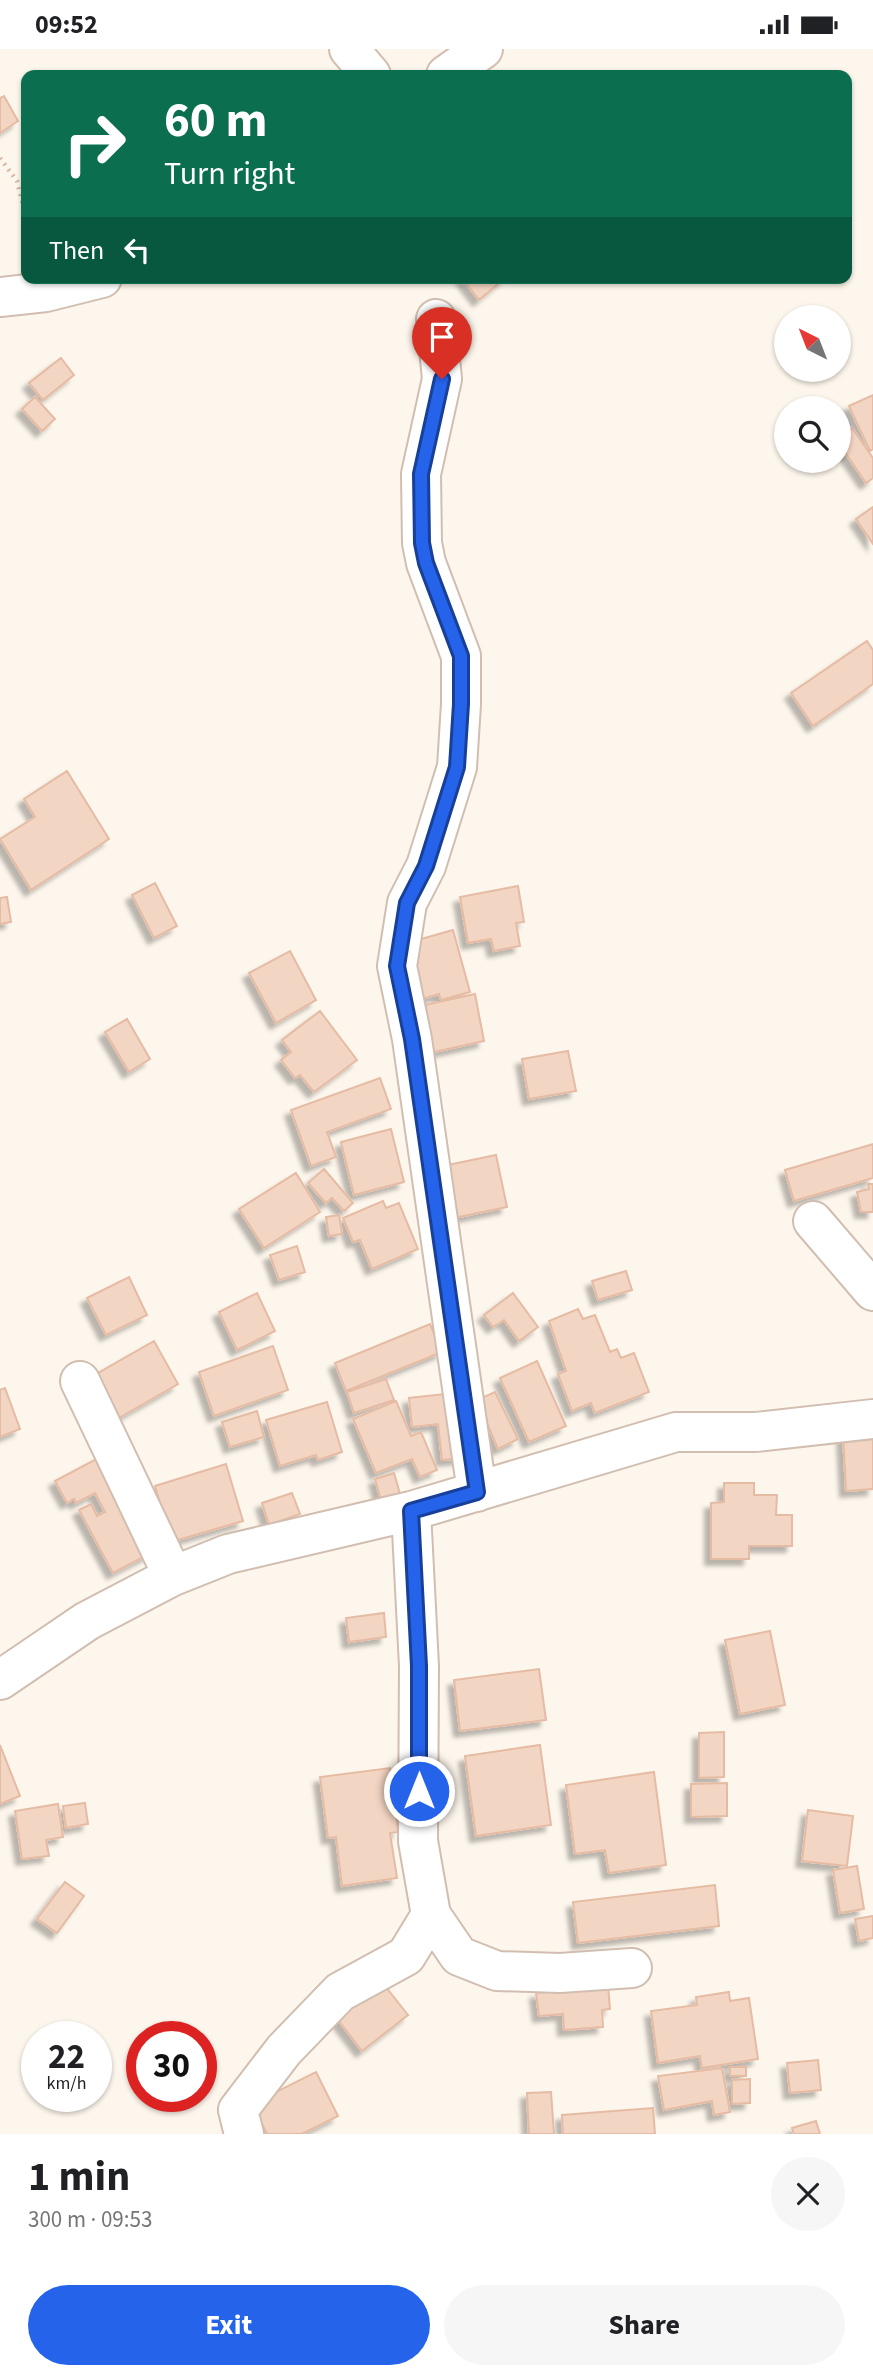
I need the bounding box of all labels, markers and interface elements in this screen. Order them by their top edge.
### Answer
text: 09:52 [35,6,98,43]
text: 60 m [164,86,268,156]
icon: right [49,98,140,189]
text: Turn right [164,151,295,197]
icon: left [118,231,156,269]
text: Then [49,232,104,269]
north arrow [774,305,850,381]
map controls [774,305,851,473]
pin [412,307,472,379]
icon: arrive [423,318,461,356]
button: search [774,396,851,473]
position arrow [382,1754,456,1828]
speed limit sign: 30 [126,2021,217,2112]
text: 22 [48,2032,85,2082]
text: km/h [47,2071,86,2096]
text: 1 min [28,2147,130,2207]
button: close [771,2157,845,2231]
text: 300 m · 09:53 [28,2203,152,2236]
button: Exit [28,2285,430,2365]
button: Share [444,2285,845,2365]

